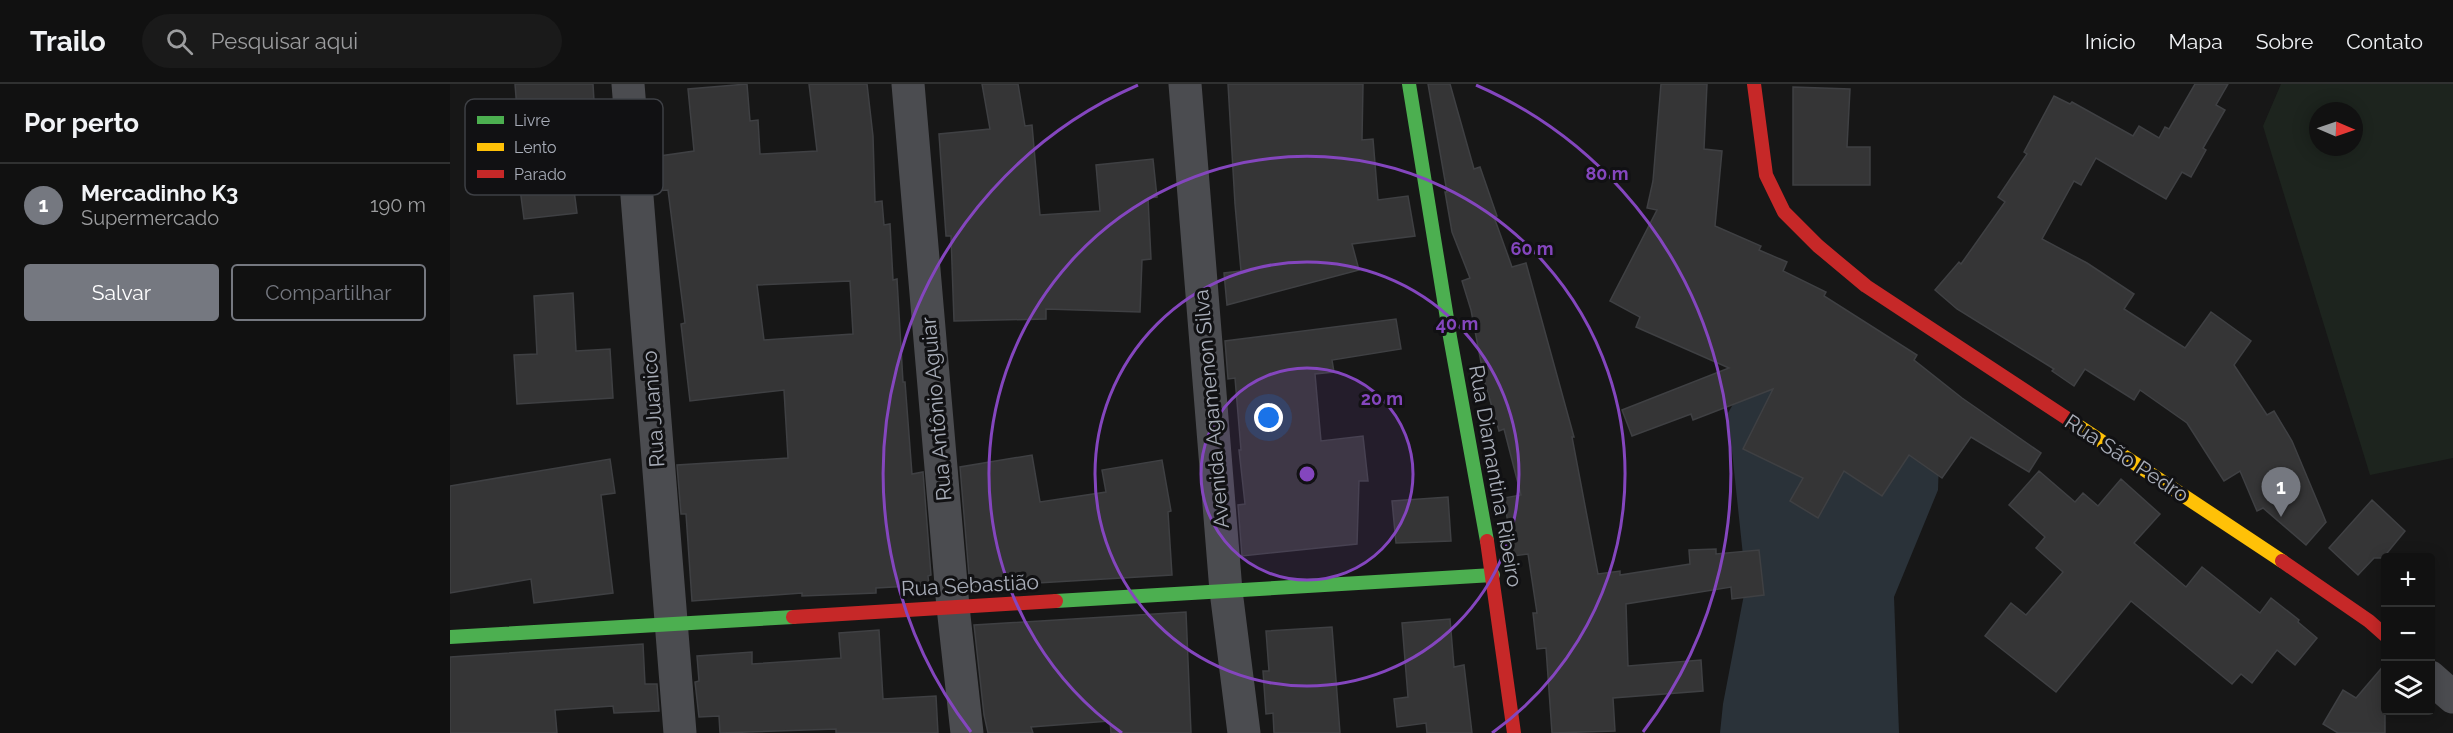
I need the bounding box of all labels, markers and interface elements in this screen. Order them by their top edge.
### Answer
search box [142,14,562,68]
text: Trailo [30,25,106,58]
icon: search [163,25,196,58]
text: Pesquisar aqui [211,28,358,54]
text: Início [2085,29,2135,54]
text: Mapa [2168,29,2223,54]
text: Sobre [2256,29,2313,54]
text: Contato [2346,29,2423,54]
legend [465,99,663,195]
north arrow [2309,102,2363,156]
text: Por perto [24,108,139,138]
text: Livre [514,111,550,130]
text: Lento [514,138,557,157]
text: 80 m [1585,163,1629,184]
text: Parado [514,165,566,184]
text: Mercadinho K3 [81,180,238,206]
text: 1 [39,193,48,217]
text: 190 m [370,193,426,217]
text: Supermercado [81,206,219,230]
text: 60 m [1510,238,1554,259]
button: Salvar [24,264,219,321]
button: Compartilhar [231,264,426,321]
street label: Avenida Agamenon Silva [1188,288,1234,530]
text: 40 m [1436,313,1478,334]
street label: Rua Antônio Aguiar [915,315,956,502]
street label: Rua Juanico [636,350,670,468]
street label: Rua Diamantina Ribeiro [1464,363,1528,589]
text: 20 m [1361,388,1403,409]
your location [1254,403,1283,432]
street label: Rua São Pedro [2060,409,2194,507]
centre of rings [1297,464,1317,484]
pin: 1 [2262,468,2300,517]
map controls [2381,553,2435,715]
button: + [2381,553,2435,607]
street label: Rua Sebastião [900,569,1040,601]
button: − [2381,607,2435,661]
button: layers [2381,661,2435,715]

